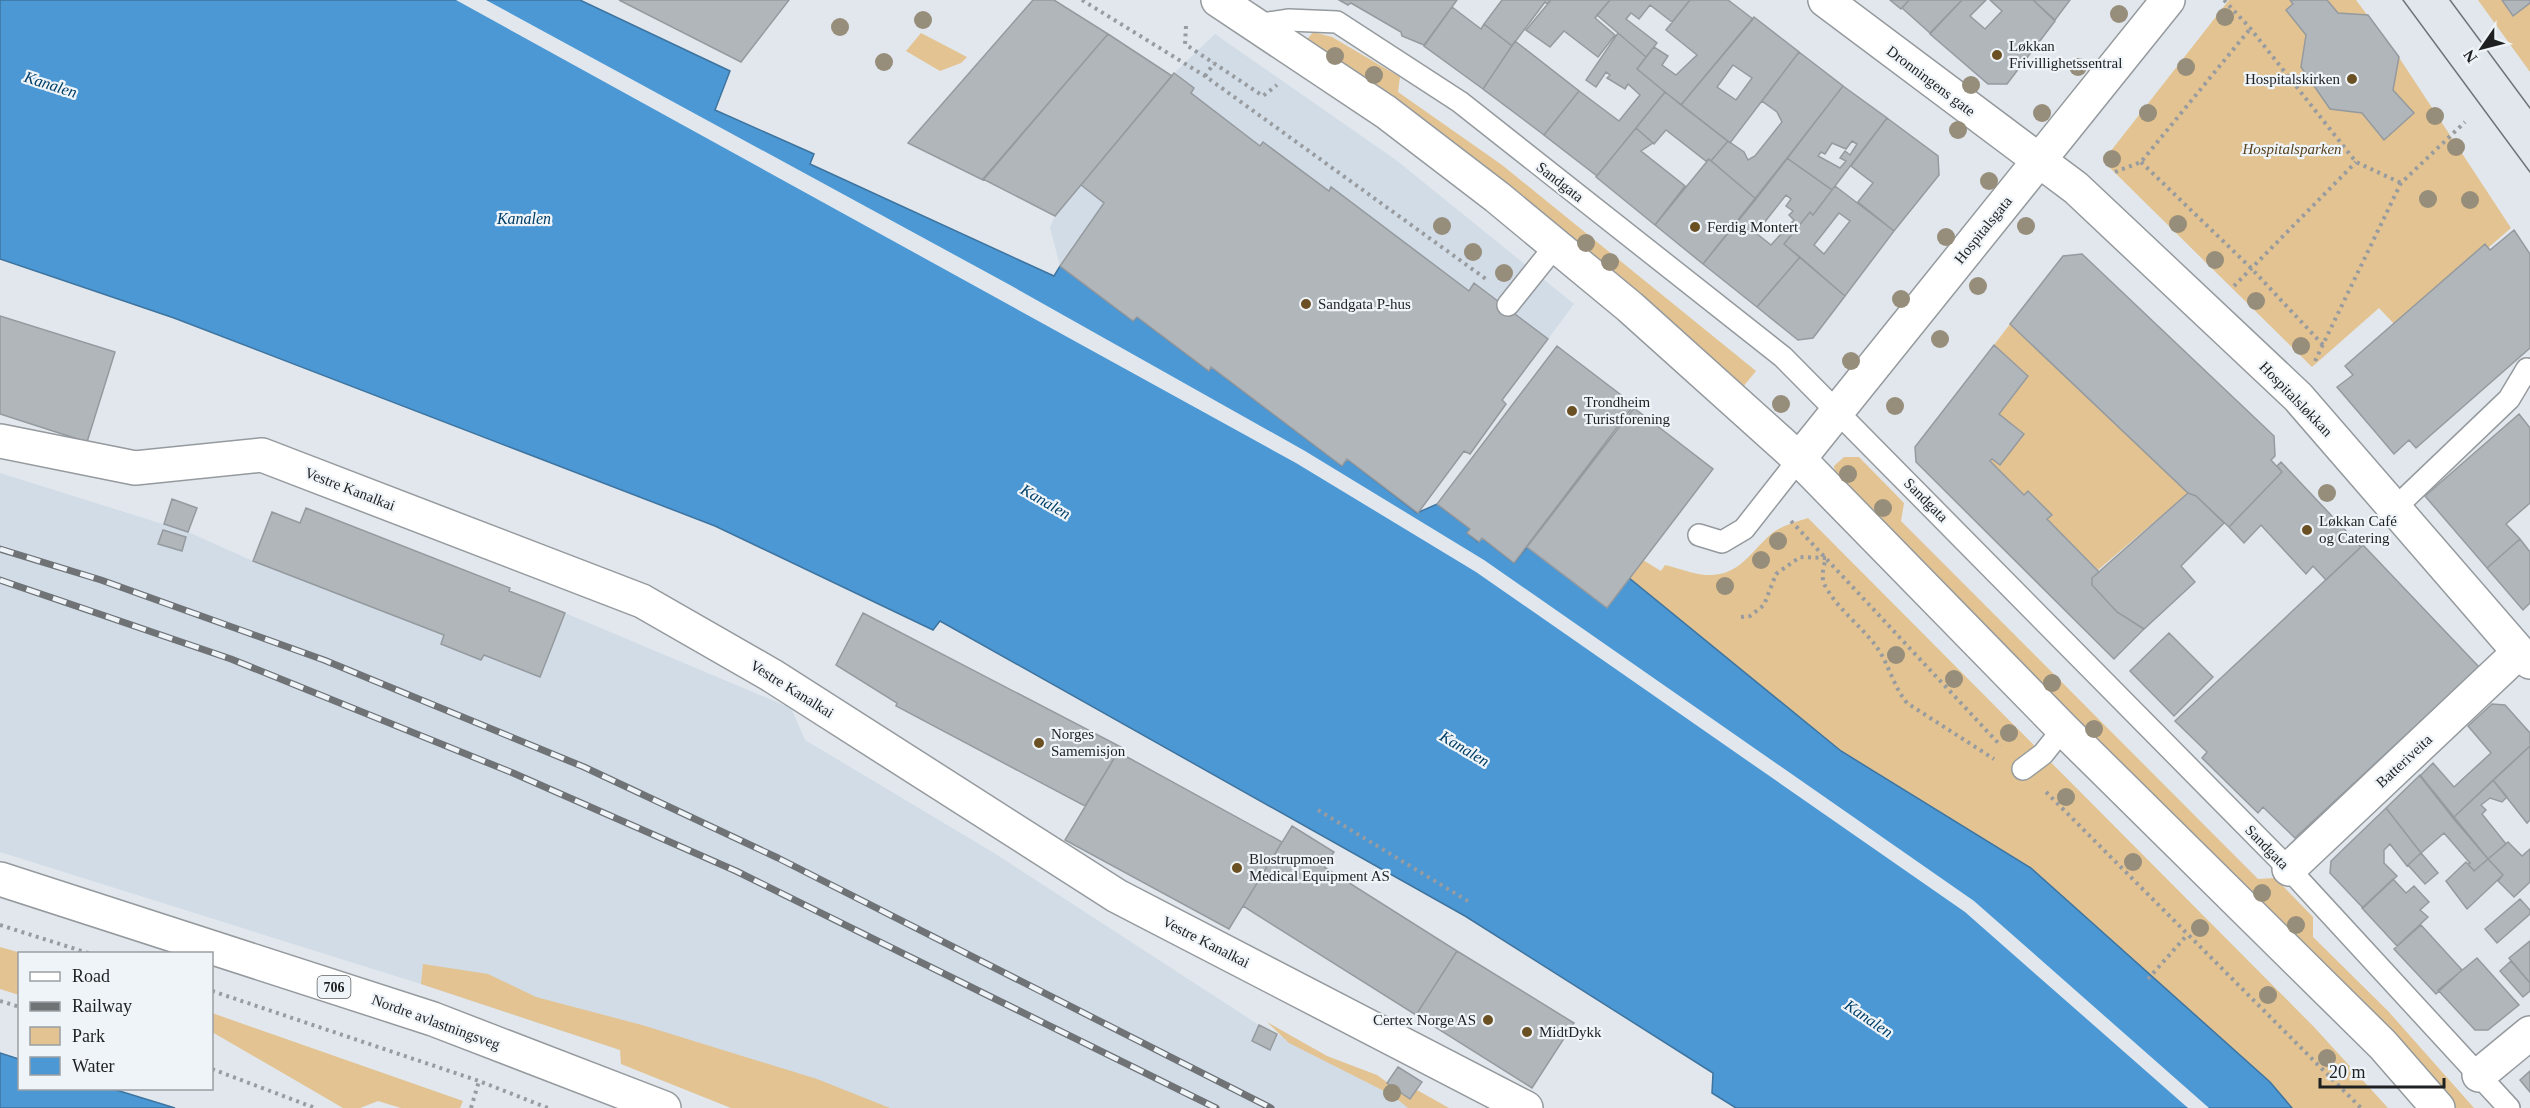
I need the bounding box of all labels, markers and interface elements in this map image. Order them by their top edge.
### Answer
north arrow [2452,18,2512,78]
place label: Løkkan Frivillighetssentral [2009,38,2122,71]
street label: Dronningens gate [1884,43,1979,120]
text: N [2460,46,2480,66]
marker: Løkkan Frivillighetssentral [1990,48,2004,62]
water label: Kanalen [21,68,79,101]
place label: Hospitalskirken [2245,71,2340,87]
marker: Hospitalskirken [2345,72,2359,86]
park label: Hospitalsparken [2241,141,2342,157]
street label: Sandgata [1533,159,1587,205]
street label: Hospitalsgata [1951,193,2015,267]
water label: Kanalen [496,210,551,227]
place label: Ferdig Montert [1707,219,1799,235]
marker: Ferdig Montert [1688,220,1702,234]
place label: Sandgata P-hus [1318,296,1411,312]
marker: Sandgata P-hus [1299,297,1313,311]
street label: Hospitalsløkkan [2256,358,2336,440]
place label: Trondheim Turistforening [1584,394,1671,427]
marker: Trondheim Turistforening [1565,404,1579,418]
street label: Vestre Kanalkai [303,464,397,514]
street label: Sandgata [1901,475,1951,525]
water label: Kanalen [1017,480,1073,522]
place label: Løkkan Café og Catering [2319,513,2397,546]
marker: Løkkan Café og Catering [2300,523,2314,537]
street label: Vestre Kanalkai [747,657,837,721]
place label: Norges Samemisjon [1051,726,1126,759]
water label: Kanalen [1436,727,1492,770]
street label: Batteriveita [2373,731,2435,791]
marker: Norges Samemisjon [1032,736,1046,750]
street label: Sandgata [2242,822,2292,873]
place label: Blostrupmoen Medical Equipment AS [1249,851,1390,884]
marker: Blostrupmoen Medical Equipment AS [1230,861,1244,875]
street label: Vestre Kanalkai [1160,913,1252,971]
legend [18,952,213,1090]
text: Road [72,966,110,986]
road number: 706 [318,976,350,998]
street label: Nordre avlastningsveg [370,991,503,1053]
text: Railway [72,996,132,1016]
water label: Kanalen [1841,996,1896,1041]
place label: Certex Norge AS [1373,1012,1476,1028]
marker: Certex Norge AS [1481,1013,1495,1027]
place label: MidtDykk [1539,1024,1602,1040]
marker: MidtDykk [1520,1025,1534,1039]
text: Park [72,1026,105,1046]
scale bar [2320,1051,2444,1089]
text: Water [72,1056,115,1076]
text: 20 m [2329,1062,2366,1082]

